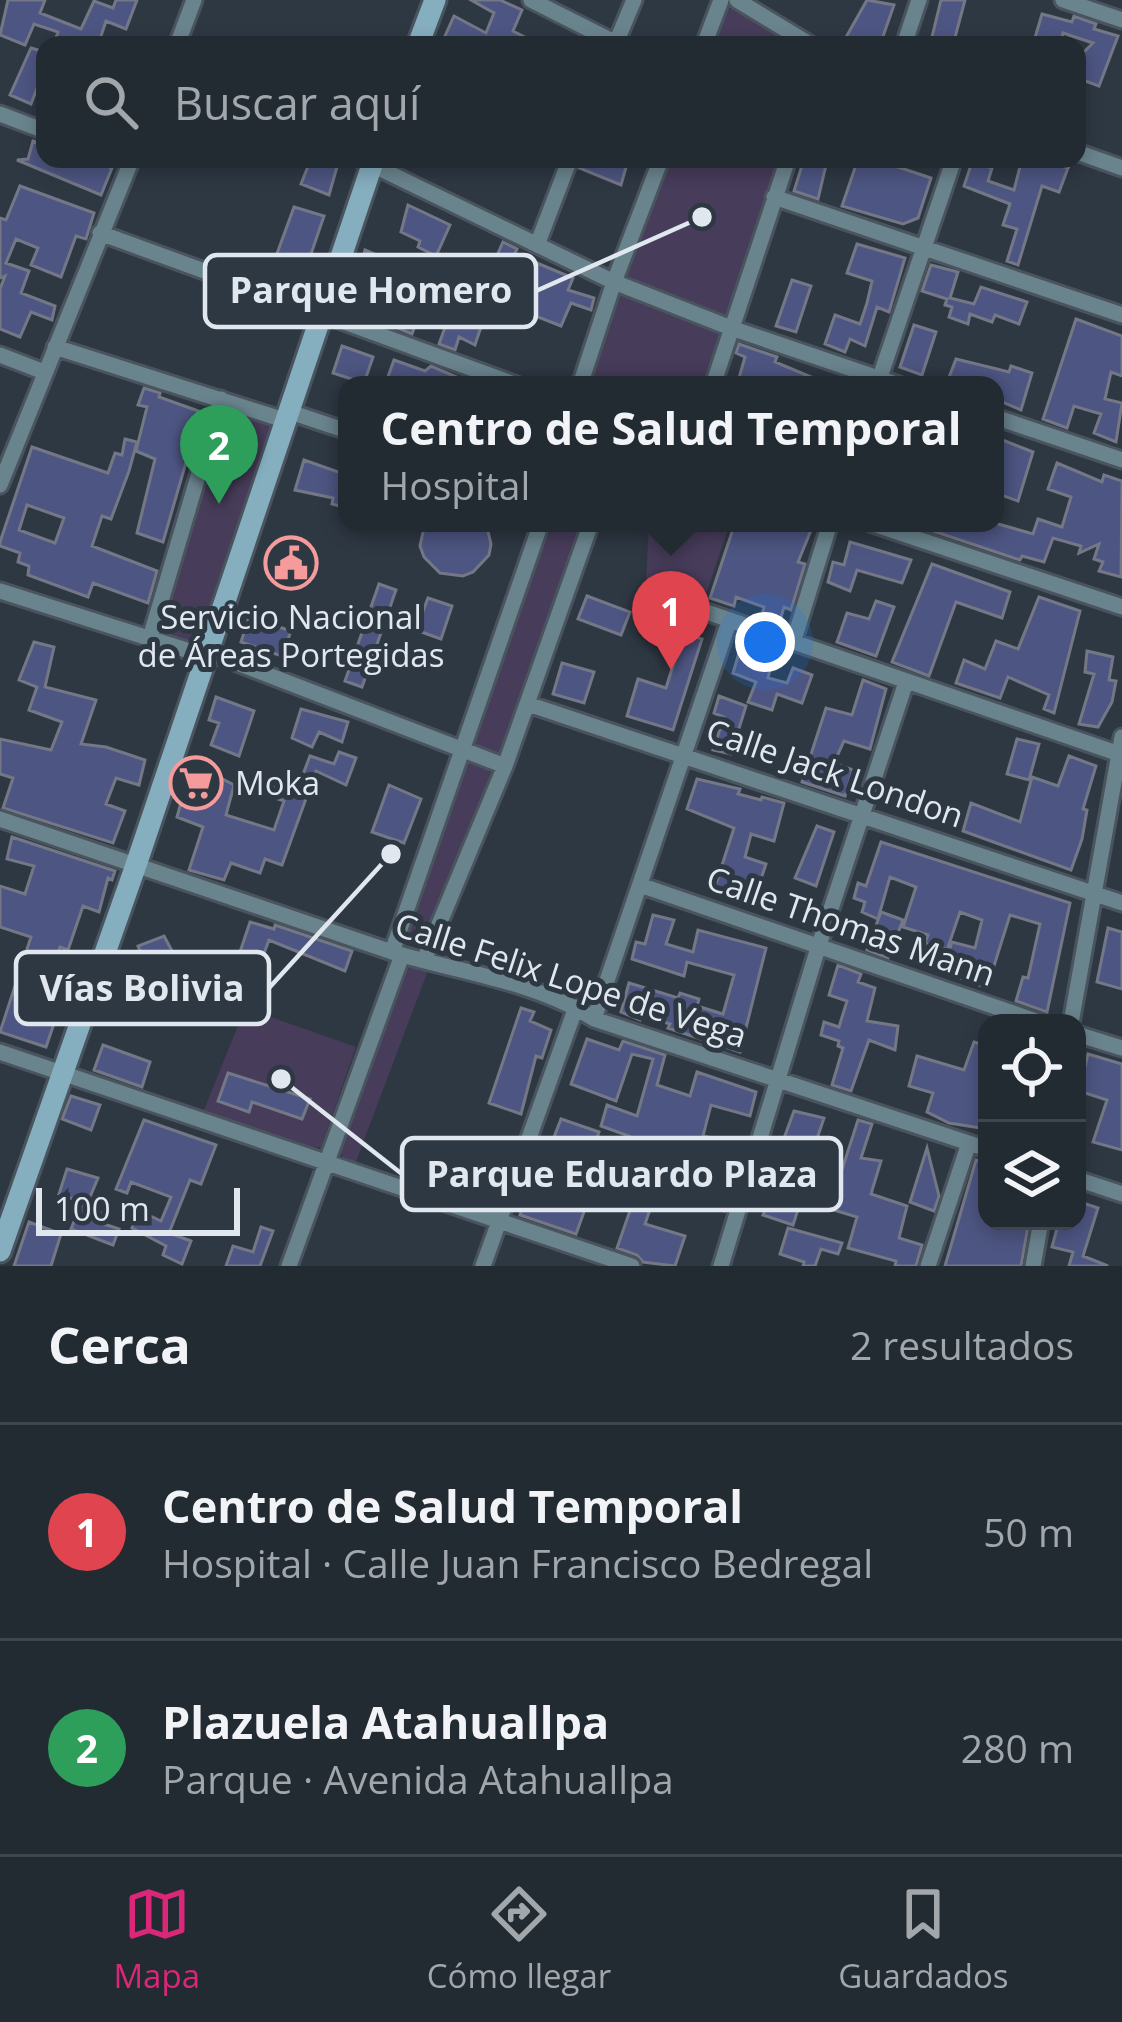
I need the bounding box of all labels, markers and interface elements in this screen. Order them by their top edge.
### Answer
search box [36,36,1086,168]
icon: search [78,69,144,135]
text: Buscar aquí [174,72,420,133]
callout: Parque Homero [205,255,536,327]
text: Parque Homero [230,265,512,314]
popup [338,376,1004,532]
text: Centro de Salud Temporal [380,397,962,458]
pin: 2 [180,405,258,504]
text: Hospital [380,458,530,511]
public building icon: Servicio Nacional de Áreas Portegidas [263,535,319,591]
pin: 1 [632,571,710,670]
place label: Servicio Nacional de Áreas Portegidas [138,594,444,677]
your location [735,612,795,672]
street label: Calle Jack London [700,707,970,838]
supermarket icon: Moka [168,755,224,811]
place label: Moka [235,760,320,805]
street label: Calle Thomas Mann [701,855,1002,996]
street label: Calle Felix Lope de Vega [390,901,753,1058]
callout: Vías Bolivia [16,952,269,1024]
text: Vías Bolivia [39,963,245,1012]
map controls [978,1014,1086,1230]
button: locate [978,1014,1086,1122]
button: layers [978,1122,1086,1230]
callout: Parque Eduardo Plaza [402,1138,841,1210]
text: Parque Eduardo Plaza [426,1149,818,1198]
scale bar [36,1182,240,1235]
text: 100 m [54,1186,150,1231]
text: Cerca [48,1309,191,1379]
text: 2 resultados [850,1318,1074,1371]
text: Centro de Salud Temporal [162,1475,743,1536]
text: 1 [76,1505,98,1558]
text: 50 m [983,1505,1074,1558]
text: Hospital · Calle Juan Francisco Bedregal [162,1536,873,1589]
text: Plazuela Atahuallpa [162,1691,609,1752]
text: 2 [76,1721,98,1774]
text: 280 m [961,1721,1074,1774]
text: Parque · Avenida Atahuallpa [162,1752,674,1805]
tab: Mapa [113,1881,200,1998]
tab: Cómo llegar [427,1881,611,1998]
tab: Guardados [838,1881,1009,1998]

